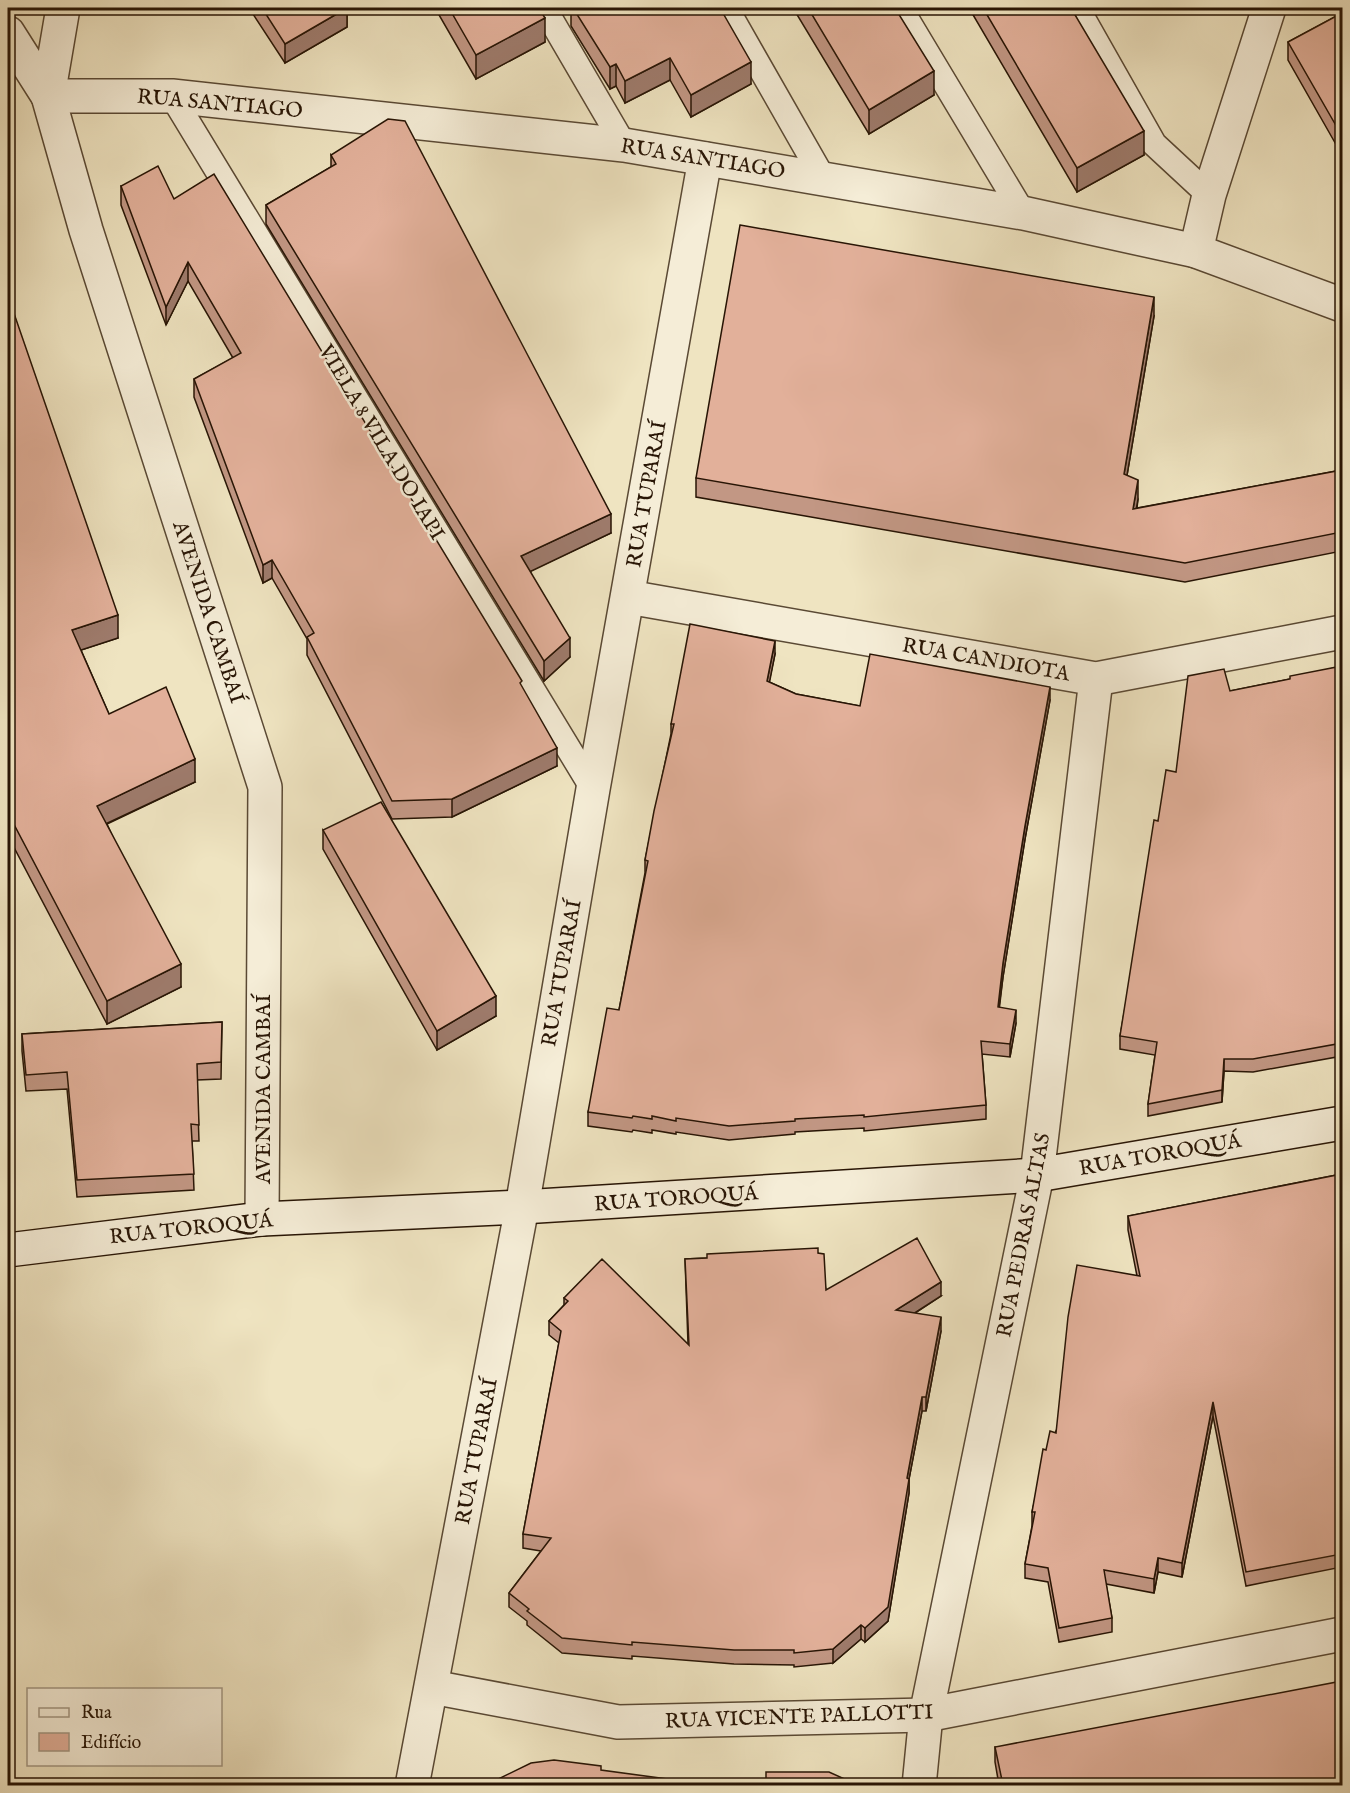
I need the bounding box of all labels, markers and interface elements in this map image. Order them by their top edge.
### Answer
street label: RUA SANTIAGO [136,84,304,125]
street label: RUA SANTIAGO [619,133,787,186]
street label: VIELA 8 VILA DO IAPI [311,339,450,546]
street label: RUA TUPARAÍ [620,417,674,570]
street label: AVENIDA CAMBAÍ [165,517,251,708]
street label: RUA CANDIOTA [900,632,1073,689]
street label: RUA TUPARAÍ [535,896,589,1049]
street label: AVENIDA CAMBAÍ [250,993,278,1185]
street label: RUA TOROQUÁ [1077,1127,1244,1183]
street label: RUA PEDRAS ALTAS [991,1131,1058,1340]
street label: RUA TOROQUÁ [593,1179,760,1219]
street label: RUA TOROQUÁ [108,1206,275,1251]
street label: RUA TUPARAÍ [449,1375,505,1527]
legend [27,1688,222,1766]
street label: RUA VICENTE PALLOTTI [664,1699,934,1736]
text: Rua [81,1702,112,1725]
text: Edifício [81,1732,142,1755]

